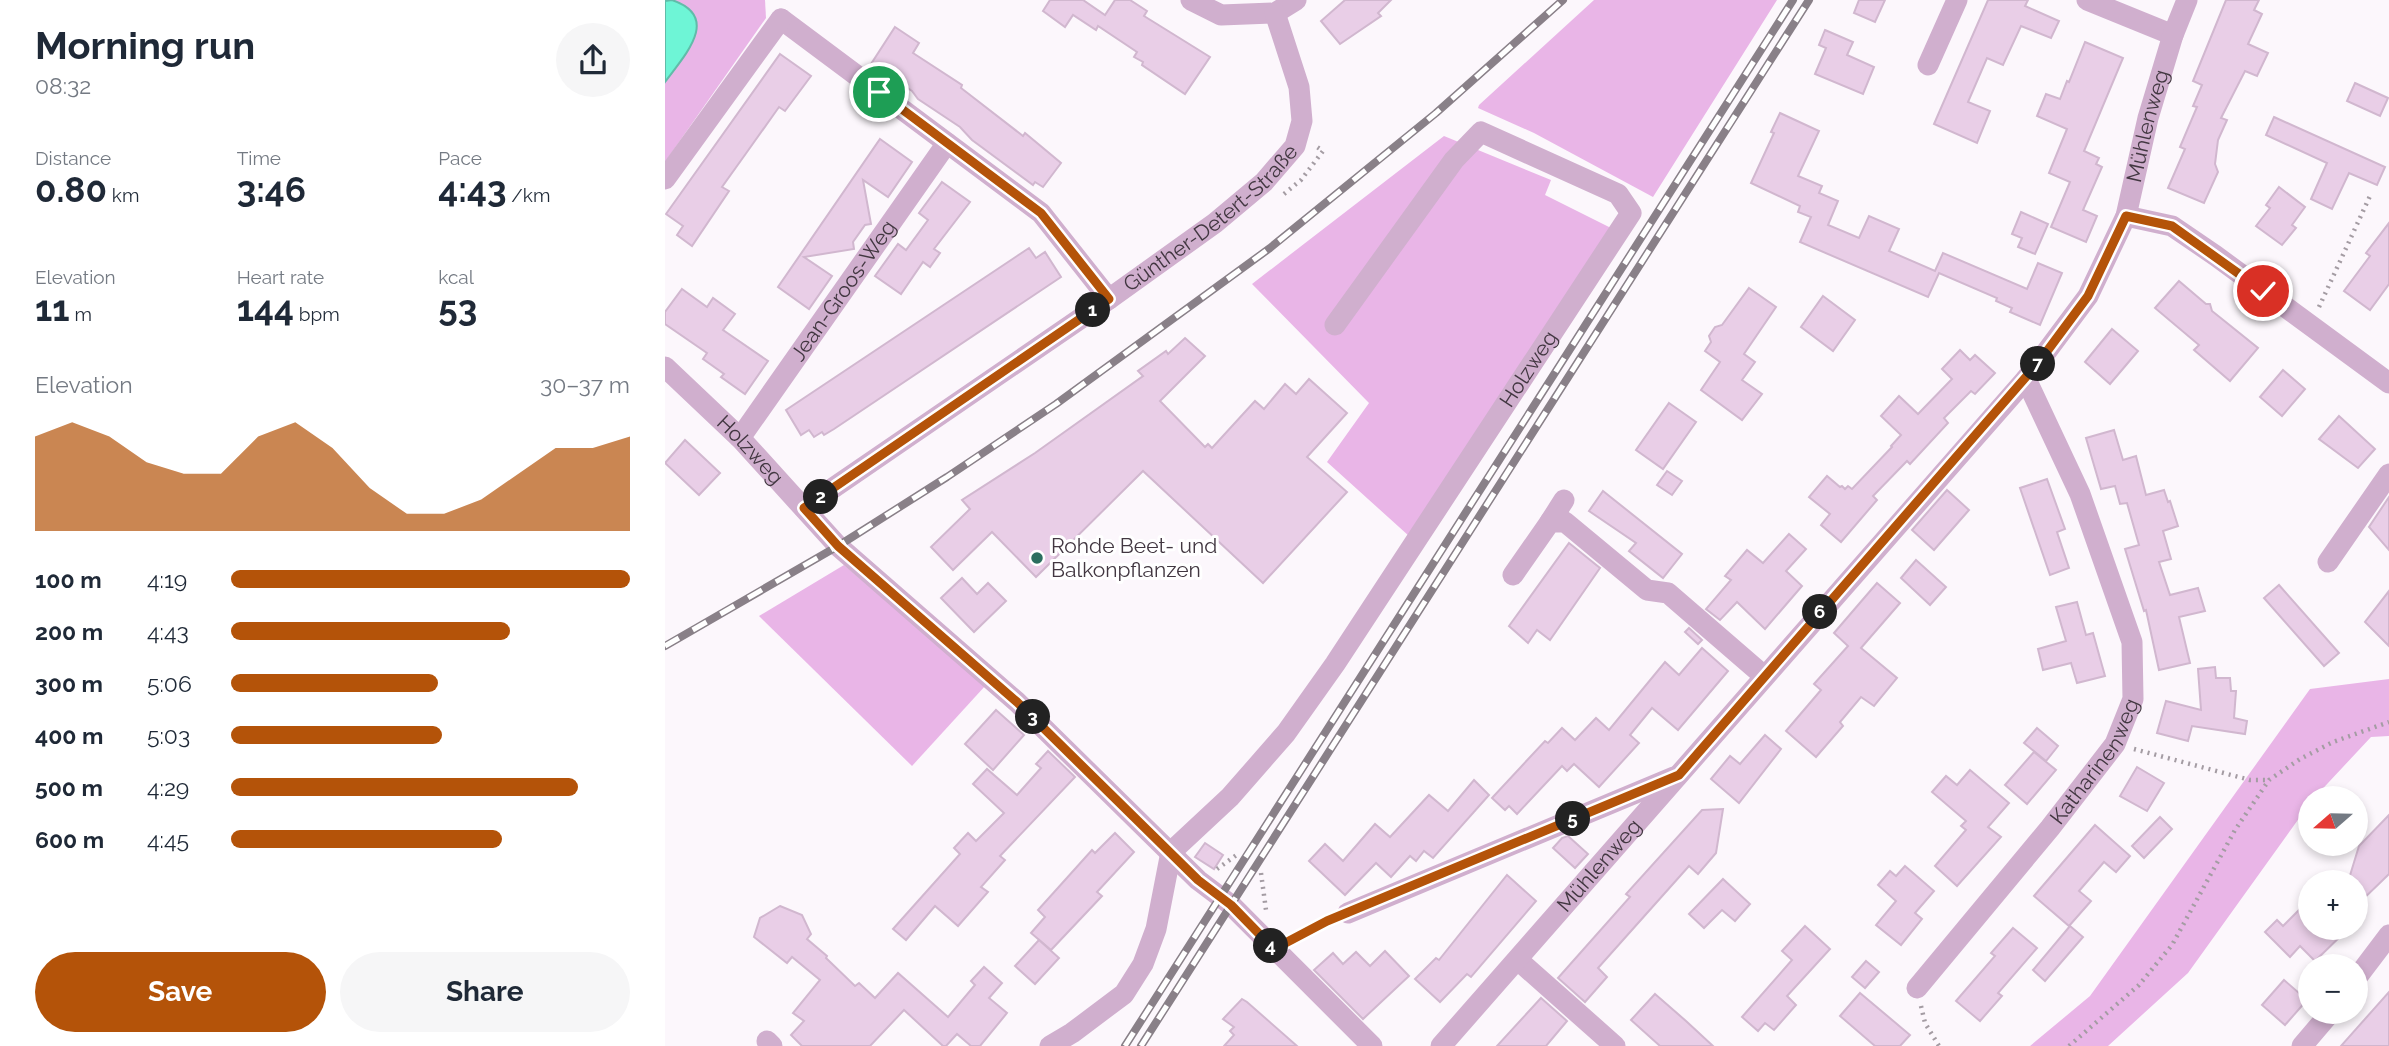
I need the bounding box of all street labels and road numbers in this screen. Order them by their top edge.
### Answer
street label: Mühlenweg [2121,67,2174,184]
street label: Günther-Detert-Straße [1118,139,1303,297]
street label: Jean-Groos-Weg [785,215,901,366]
street label: Holzweg [1494,326,1562,412]
street label: Holzweg [712,410,789,490]
street label: Katharinenweg [2045,695,2144,829]
street label: Mühlenweg [1551,814,1646,917]

